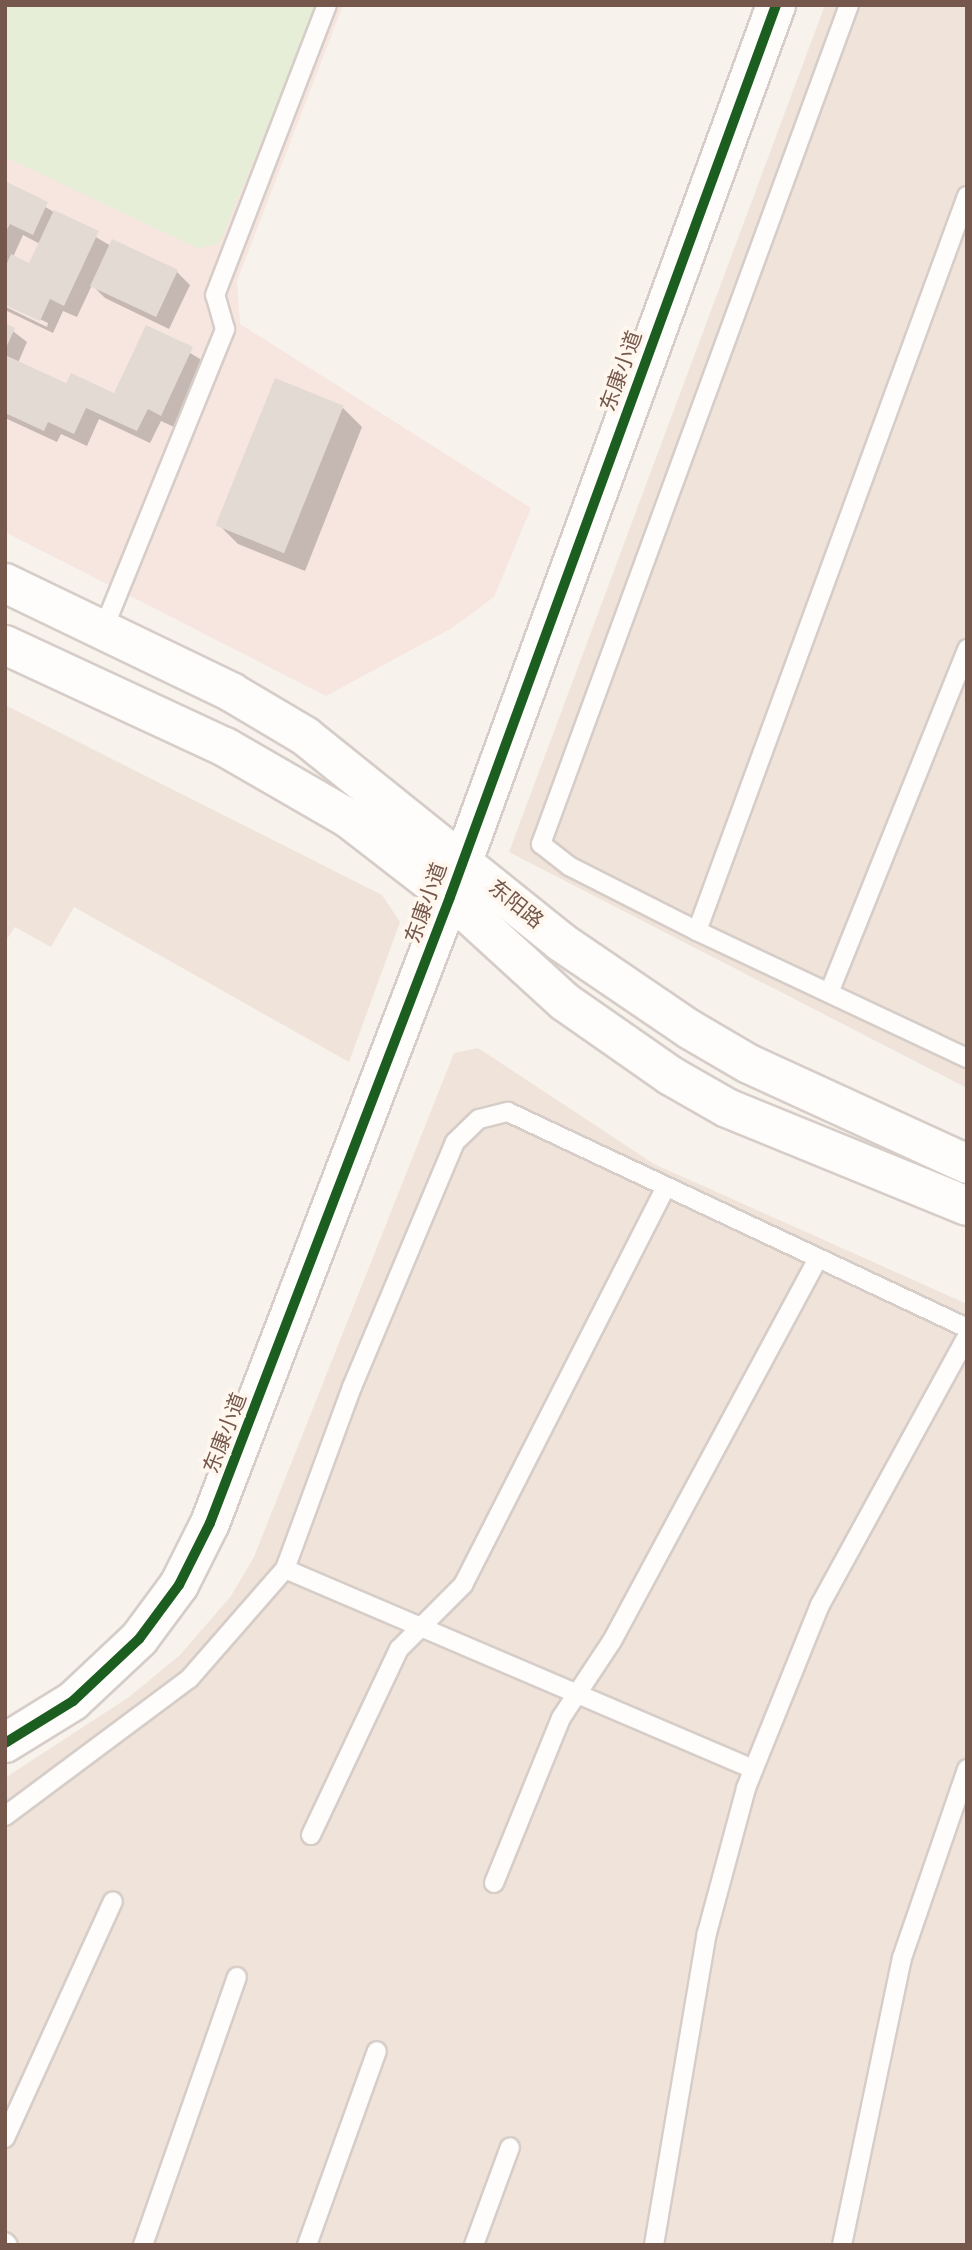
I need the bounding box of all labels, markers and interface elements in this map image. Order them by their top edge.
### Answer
street label: 东康小道 [595,327,647,415]
street label: 东康小道 [400,859,452,947]
street label: 东阳路 [484,874,548,934]
street label: 东康小道 [198,1389,252,1477]

